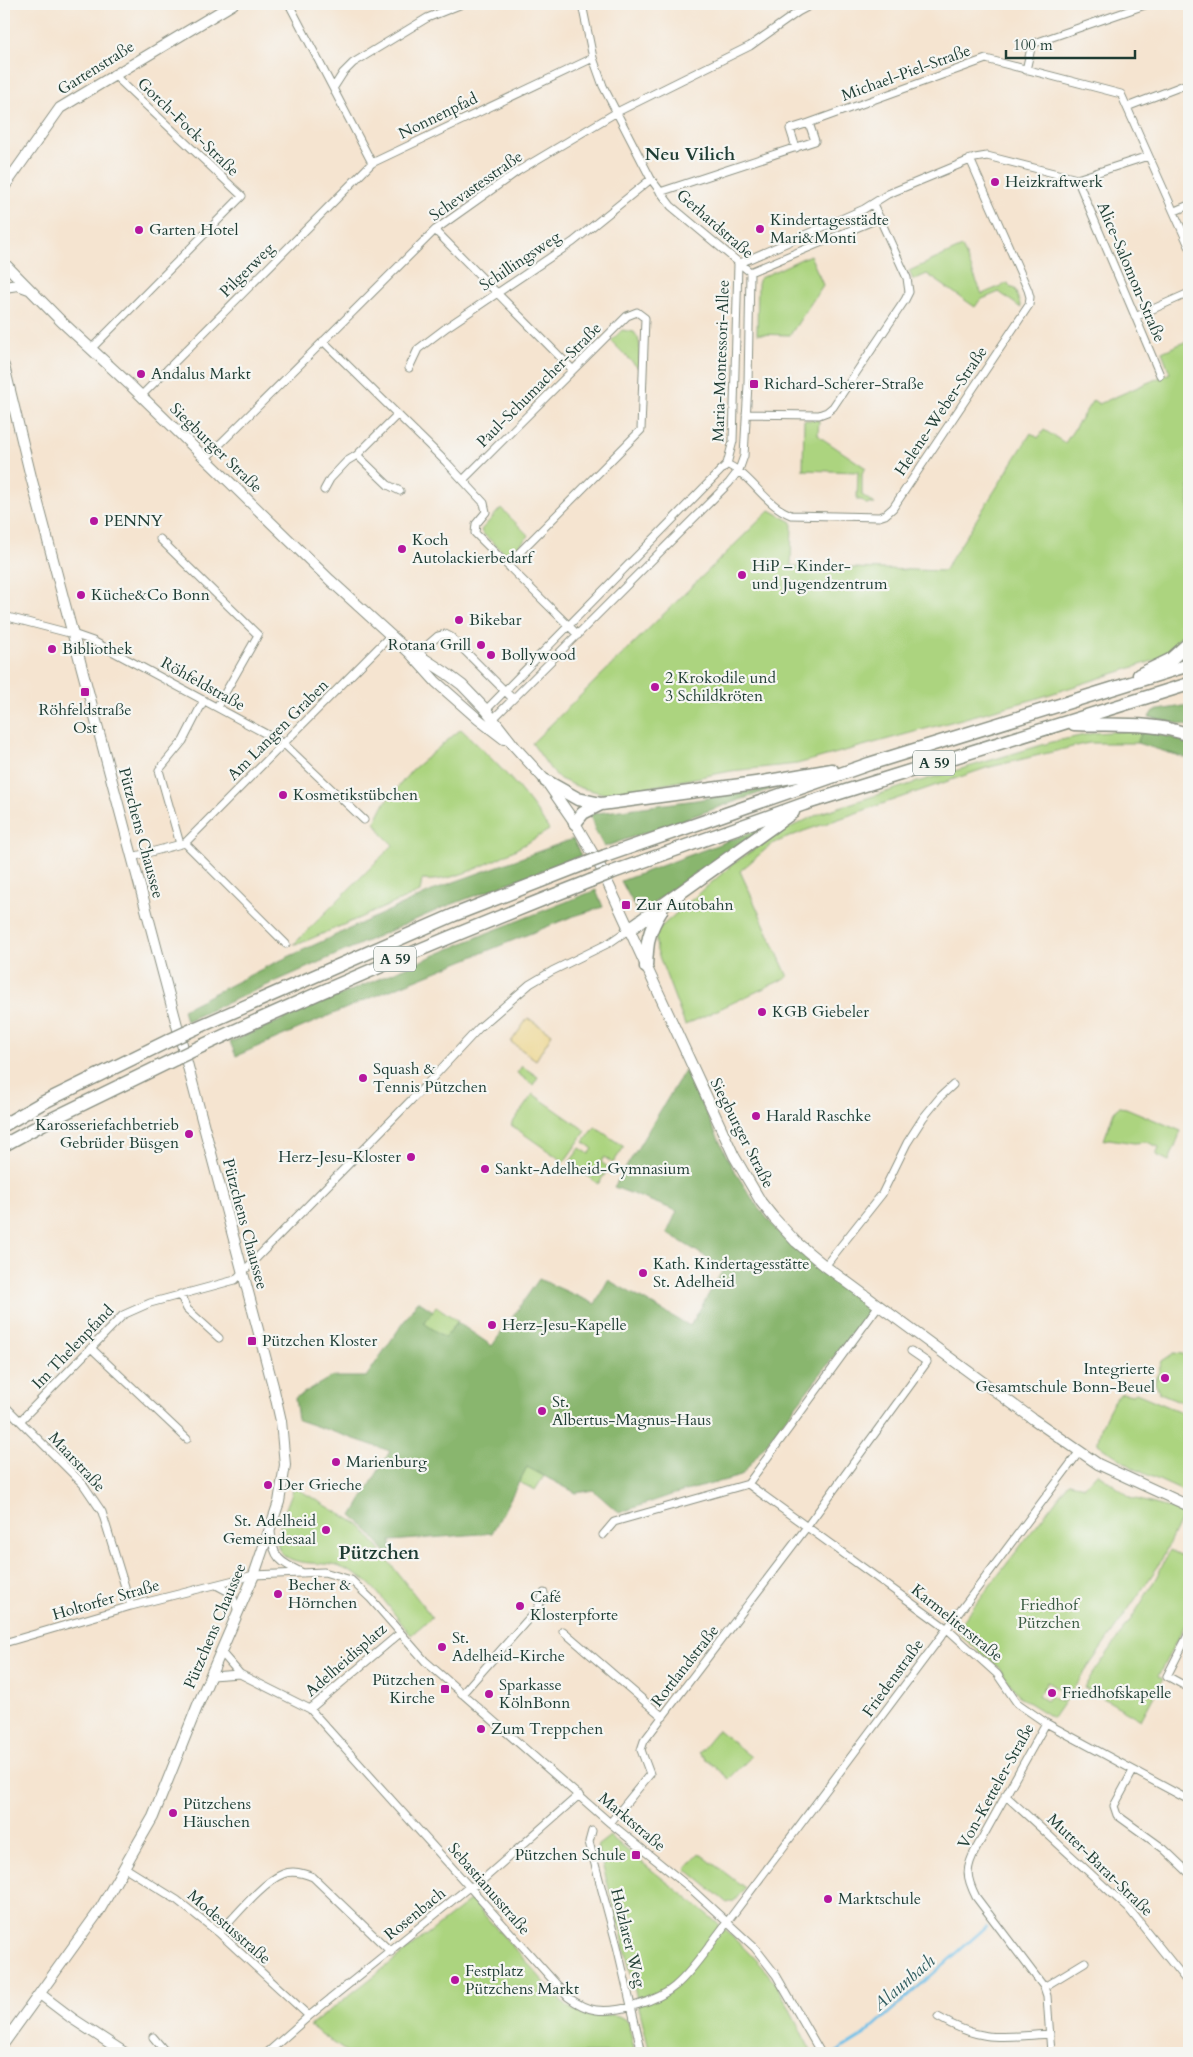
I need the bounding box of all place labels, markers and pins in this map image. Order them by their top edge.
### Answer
place label: Heizkraftwerk [1005,171,1103,193]
marker: Heizkraftwerk [989,176,1001,188]
place label: Kindertagesstädte Mari&Monti [770,209,889,249]
place label: Garten Hotel [149,219,239,241]
marker: Kindertagesstädte Mari&Monti [754,223,766,235]
marker: Garten Hotel [133,224,145,236]
place label: Andalus Markt [151,363,251,385]
marker: Andalus Markt [135,368,147,380]
place label: Richard-Scherer-Straße [764,373,924,395]
marker: Richard-Scherer-Straße [748,378,760,390]
place label: PENNY [104,510,163,532]
marker: PENNY [88,515,100,527]
place label: Koch Autolackierbedarf [412,529,535,569]
marker: Koch Autolackierbedarf [396,543,408,555]
place label: HiP – Kinder- und Jugendzentrum [752,555,888,595]
marker: HiP – Kinder- und Jugendzentrum [736,569,748,581]
place label: Küche&Co Bonn [91,584,210,606]
marker: Küche&Co Bonn [75,589,87,601]
place label: Bikebar [469,609,522,631]
marker: Bikebar [453,614,465,626]
place label: Rotana Grill [388,634,471,656]
place label: Bibliothek [62,638,133,660]
marker: Rotana Grill [475,639,487,651]
marker: Bibliothek [46,643,58,655]
place label: Bollywood [501,644,576,666]
marker: Bollywood [485,649,497,661]
place label: 2 Krokodile und 3 Schildkröten [665,667,777,707]
marker: 2 Krokodile und 3 Schildkröten [649,681,661,693]
marker: Röhfeldstraße Ost [79,686,91,698]
place label: Röhfeldstraße Ost [38,699,132,739]
place label: Kosmetikstübchen [293,784,418,806]
marker: Kosmetikstübchen [277,789,289,801]
place label: Zur Autobahn [636,894,734,916]
marker: Zur Autobahn [620,899,632,911]
place label: KGB Giebeler [772,1001,869,1023]
marker: KGB Giebeler [756,1006,768,1018]
place label: Squash & Tennis Pützchen [373,1058,487,1098]
marker: Squash & Tennis Pützchen [357,1072,369,1084]
place label: Harald Raschke [766,1105,871,1127]
marker: Harald Raschke [750,1110,762,1122]
place label: Karosseriefachbetrieb Gebrüder Büsgen [35,1114,179,1154]
marker: Karosseriefachbetrieb Gebrüder Büsgen [183,1128,195,1140]
place label: Herz-Jesu-Kloster [278,1146,401,1168]
marker: Herz-Jesu-Kloster [405,1151,417,1163]
place label: Sankt-Adelheid-Gymnasium [495,1158,690,1180]
marker: Sankt-Adelheid-Gymnasium [479,1163,491,1175]
place label: Kath. Kindertagesstätte St. Adelheid [653,1253,810,1293]
marker: Kath. Kindertagesstätte St. Adelheid [637,1267,649,1279]
place label: Herz-Jesu-Kapelle [502,1314,627,1336]
marker: Herz-Jesu-Kapelle [486,1319,498,1331]
place label: Pützchen Kloster [262,1330,377,1352]
marker: Pützchen Kloster [246,1335,258,1347]
place label: Integrierte Gesamtschule Bonn-Beuel [975,1358,1155,1398]
marker: Integrierte Gesamtschule Bonn-Beuel [1159,1372,1171,1384]
place label: St. Albertus-Magnus-Haus [552,1391,711,1431]
marker: St. Albertus-Magnus-Haus [536,1405,548,1417]
place label: Marienburg [346,1451,427,1473]
marker: Marienburg [330,1456,342,1468]
place label: Der Grieche [278,1474,362,1496]
marker: Der Grieche [262,1479,274,1491]
place label: St. Adelheid Gemeindesaal [223,1510,316,1550]
marker: St. Adelheid Gemeindesaal [320,1524,332,1536]
place label: Becher & Hörnchen [288,1574,357,1614]
place label: Café Klosterpforte [530,1586,618,1626]
marker: Becher & Hörnchen [272,1588,284,1600]
marker: Café Klosterpforte [514,1600,526,1612]
place label: St. Adelheid-Kirche [452,1627,565,1667]
marker: St. Adelheid-Kirche [436,1641,448,1653]
place label: Pützchen Kirche [372,1669,435,1709]
place label: Sparkasse KölnBonn [499,1674,570,1714]
place label: Friedhofskapelle [1062,1682,1172,1704]
marker: Pützchen Kirche [439,1683,451,1695]
marker: Friedhofskapelle [1046,1687,1058,1699]
marker: Sparkasse KölnBonn [483,1688,495,1700]
place label: Zum Treppchen [491,1718,603,1740]
marker: Zum Treppchen [475,1723,487,1735]
place label: Pützchens Häuschen [183,1793,251,1833]
marker: Pützchens Häuschen [167,1807,179,1819]
place label: Pützchen Schule [515,1844,626,1866]
marker: Pützchen Schule [630,1849,642,1861]
place label: Marktschule [838,1888,921,1910]
marker: Marktschule [822,1893,834,1905]
place label: Festplatz Pützchens Markt [465,1960,579,2000]
marker: Festplatz Pützchens Markt [449,1974,461,1986]

